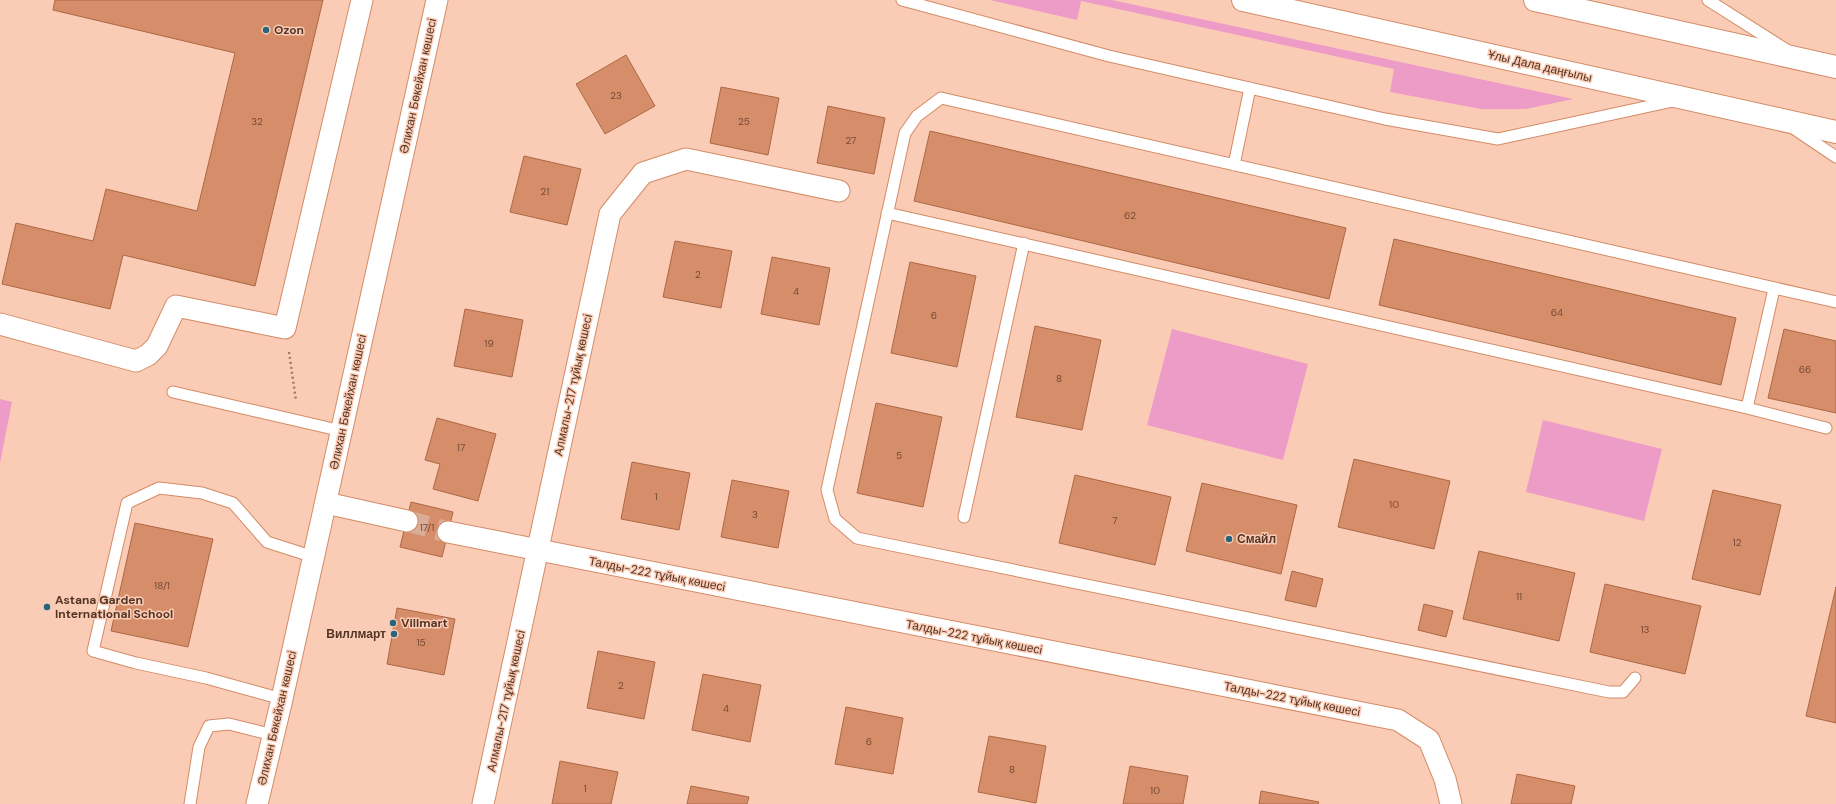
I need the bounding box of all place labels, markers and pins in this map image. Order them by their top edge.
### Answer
place label: Ozon [274,22,304,38]
marker: Ozon [261,25,271,35]
place label: Смайл [1237,531,1276,547]
marker: Смайл [1224,534,1234,544]
place label: Astana Garden International School [55,592,173,622]
marker: Astana Garden International School [42,602,52,612]
place label: Villmart [401,615,448,631]
marker: Villmart [388,618,398,628]
place label: Виллмарт [326,626,386,642]
marker: Виллмарт [389,629,399,639]

